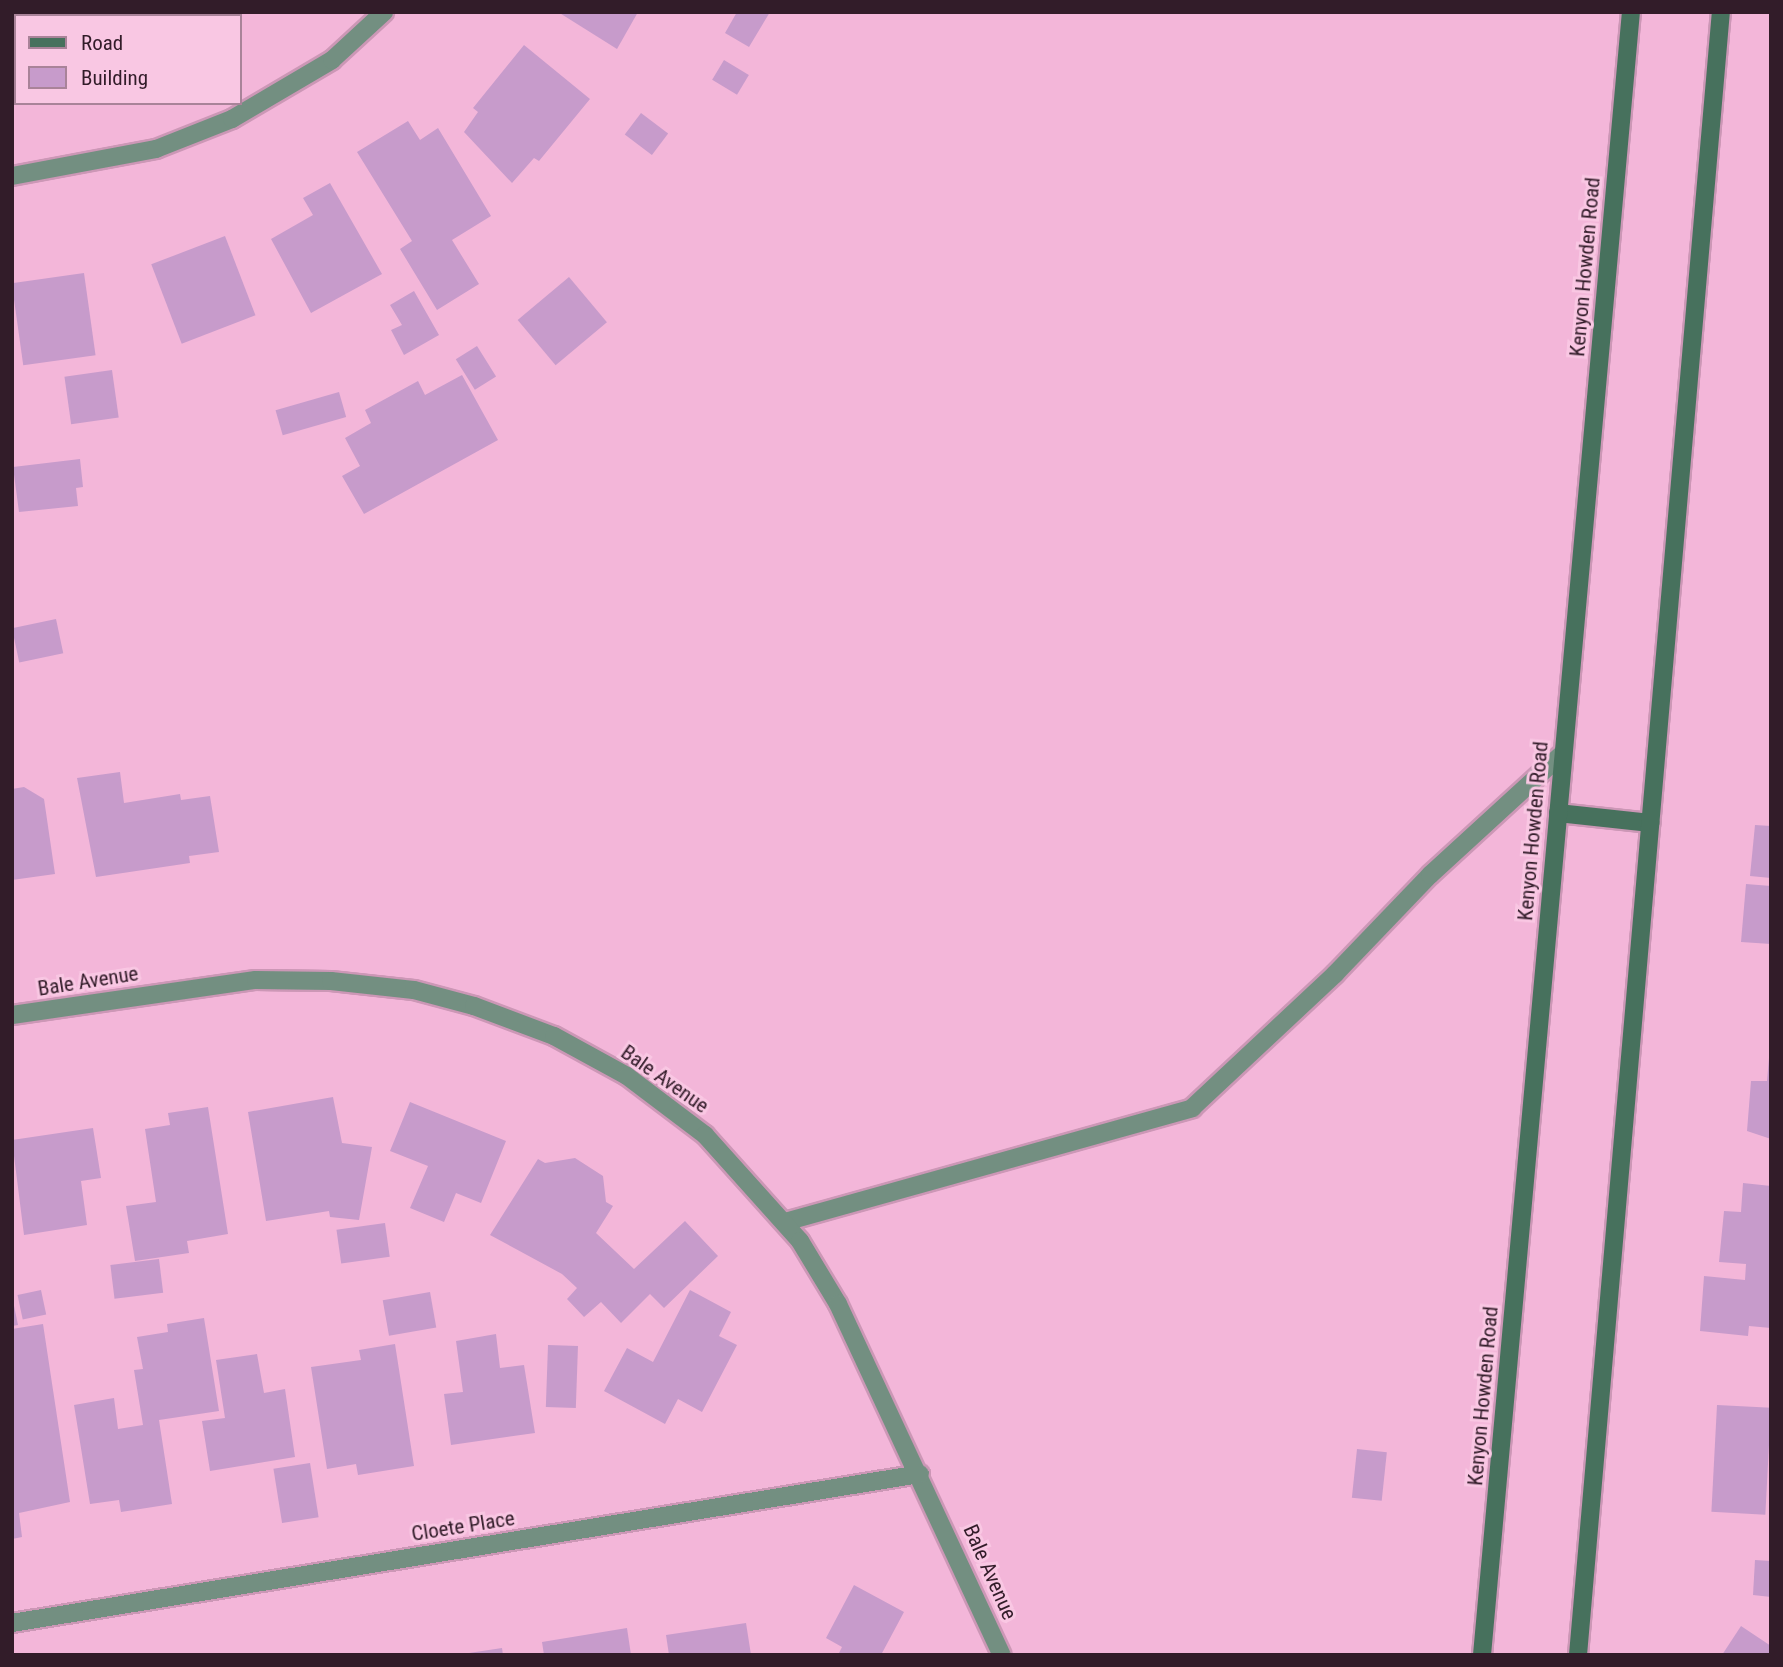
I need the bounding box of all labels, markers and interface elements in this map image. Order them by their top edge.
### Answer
legend [14,14,242,105]
text: Road [81,31,123,55]
text: Building [81,66,148,90]
street label: Kenyon Howden Road [1565,176,1605,358]
street label: Kenyon Howden Road [1513,740,1553,922]
street label: Bale Avenue [36,961,140,1001]
street label: Bale Avenue [616,1040,714,1118]
street label: Kenyon Howden Road [1463,1305,1503,1487]
street label: Cloete Place [410,1505,516,1547]
street label: Bale Avenue [958,1521,1022,1623]

